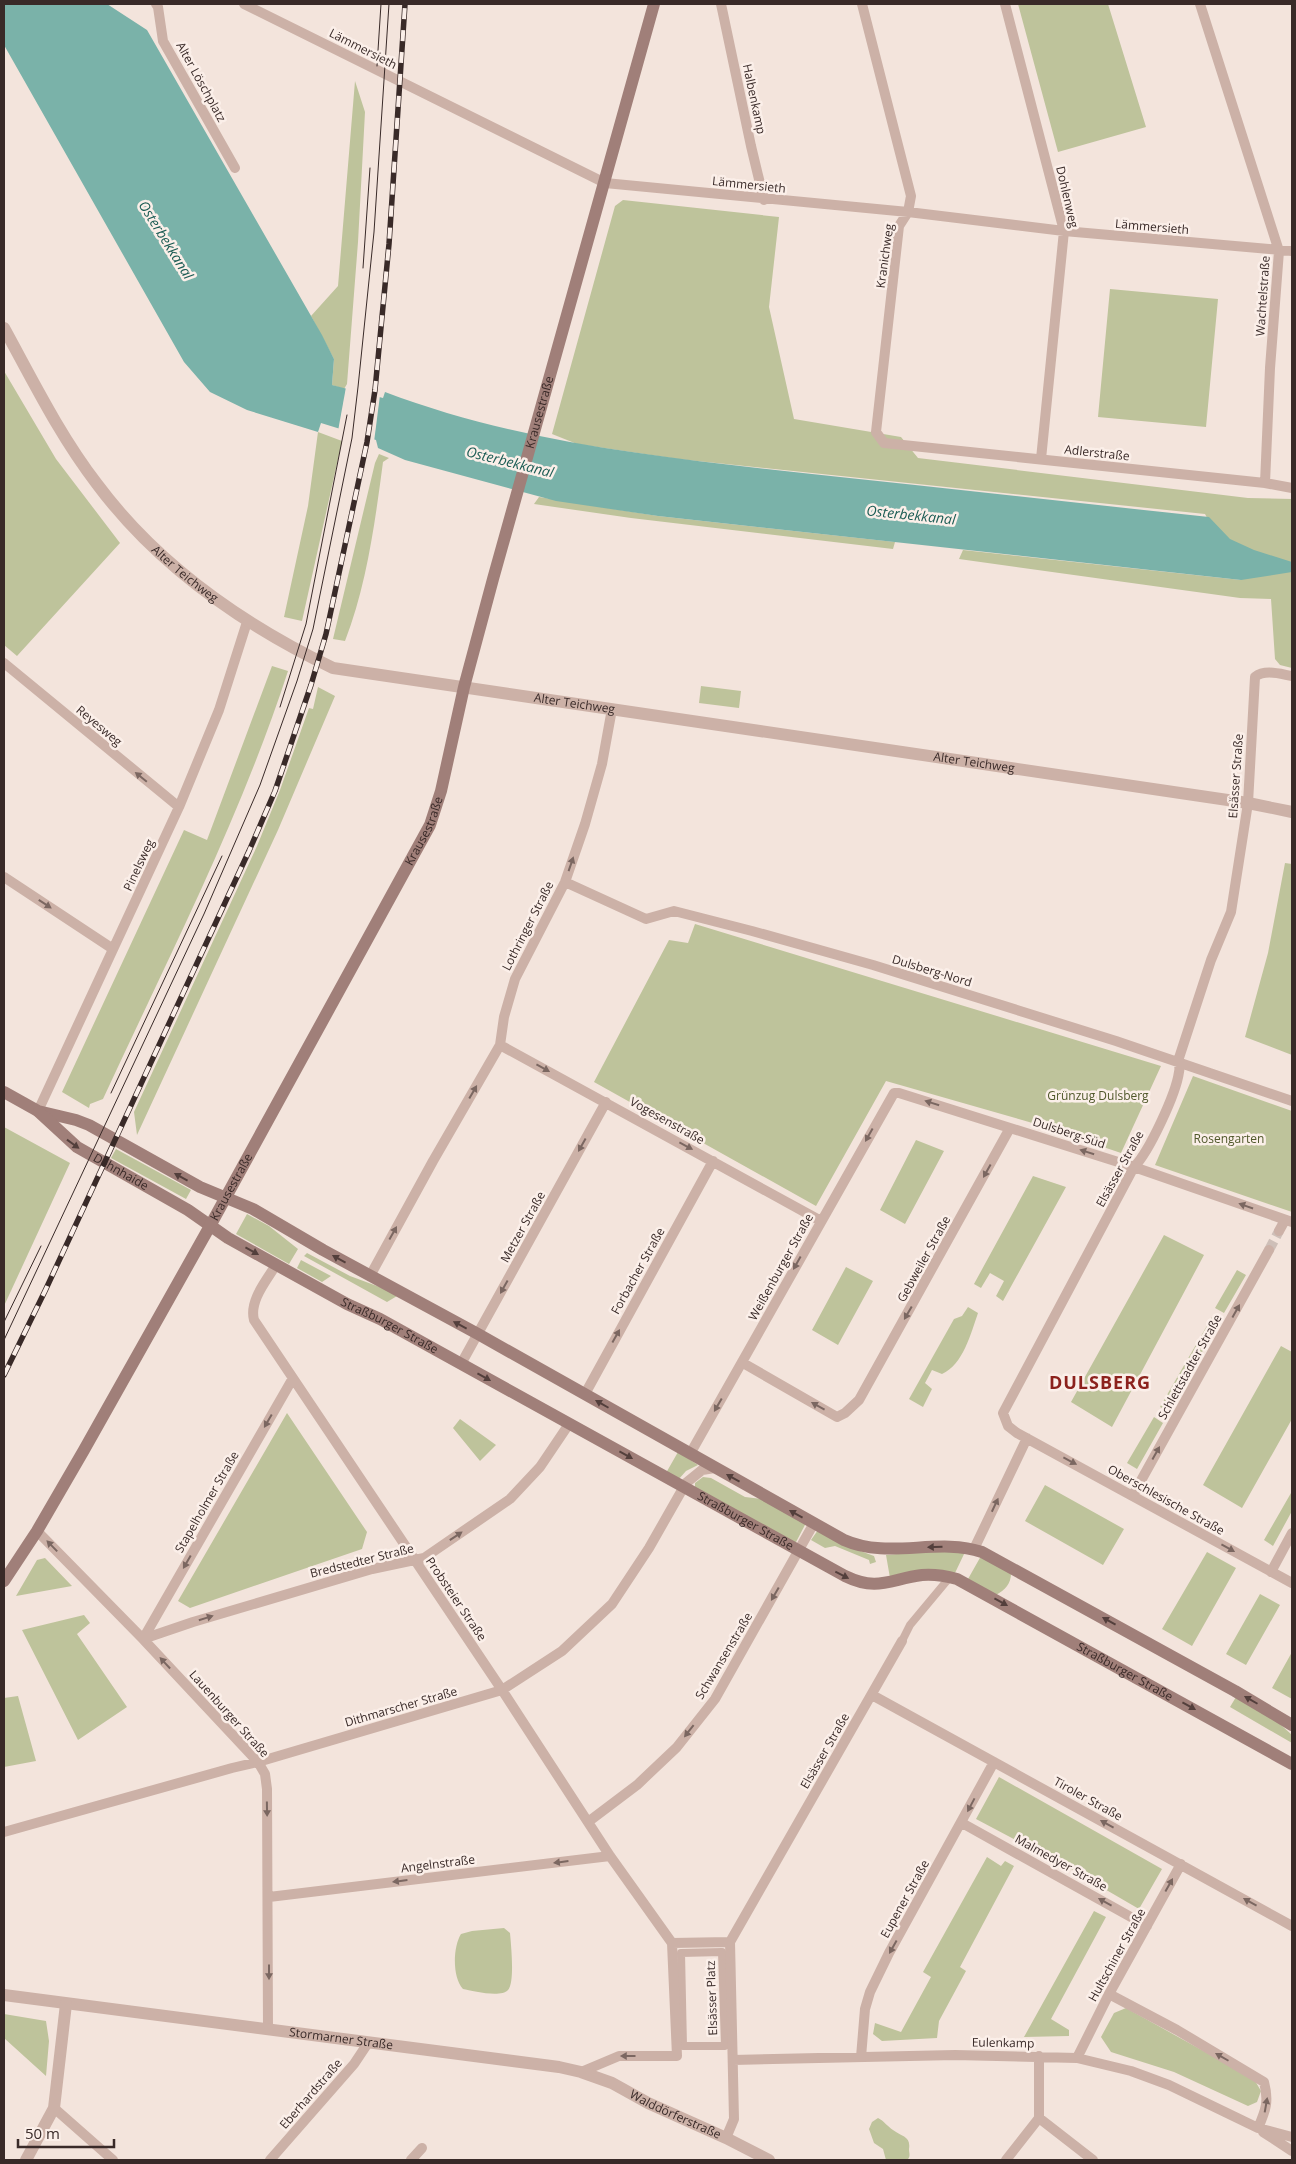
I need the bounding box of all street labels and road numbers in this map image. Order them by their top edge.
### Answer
street label: Lämmersieth [326,24,400,73]
street label: Alter Löschplatz [172,39,231,125]
street label: Halbenkamp [739,62,770,136]
street label: Dohlenweg [1052,164,1083,230]
street label: Lämmersieth [711,172,787,197]
street label: Lämmersieth [1114,215,1190,238]
street label: Kranichweg [872,222,898,289]
street label: Wachtelstraße [1251,255,1274,337]
street label: Krausestraße [521,374,557,450]
street label: Adlerstraße [1064,441,1131,464]
street label: Alter Teichweg [148,541,222,606]
street label: Alter Teichweg [533,689,617,718]
street label: Reyesweg [73,701,126,750]
street label: Elsässer Straße [1224,733,1247,819]
street label: Alter Teichweg [932,748,1016,777]
street label: Krausestraße [400,794,447,869]
street label: Pinelsweg [119,836,158,894]
street label: Lothringer Straße [498,878,558,973]
street label: Dulsberg-Nord [890,950,974,991]
street label: Vogesenstraße [627,1093,708,1148]
street label: Dulsberg-Süd [1031,1113,1108,1152]
street label: Elsässer Straße [1092,1127,1148,1210]
street label: Dehnhaide [90,1149,152,1194]
street label: Krausestraße [206,1150,256,1224]
street label: Metzer Straße [496,1188,549,1265]
street label: Weißenburger Straße [744,1210,817,1323]
street label: Gebweiler Straße [893,1212,954,1305]
street label: Forbacher Straße [607,1224,669,1317]
street label: Straßburger Straße [338,1293,442,1358]
street label: Schlettstadter Straße [1154,1311,1226,1422]
street label: Stapelholmer Straße [171,1448,243,1556]
street label: Oberschlesische Straße [1105,1460,1228,1539]
street label: Straßburger Straße [695,1487,797,1554]
street label: Bredstedter Straße [308,1539,416,1582]
street label: Probsteier Straße [422,1553,491,1644]
street label: Schwansenstraße [691,1609,756,1702]
street label: Straßburger Straße [1074,1638,1176,1705]
street label: Lauenburger Straße [186,1666,273,1761]
street label: Dithmarscher Straße [343,1682,459,1731]
street label: Elsässer Straße [796,1710,853,1792]
street label: Tiroler Straße [1051,1773,1126,1825]
street label: Malmedyer Straße [1012,1830,1111,1895]
street label: Angelnstraße [400,1851,476,1876]
street label: Eupener Straße [876,1856,933,1941]
street label: Hultschiner Straße [1084,1905,1149,2004]
street label: Elsässer Platz [702,1960,721,2036]
street label: Stormarner Straße [288,2023,394,2053]
street label: Eulenkamp [972,2033,1034,2052]
street label: Eberhardstraße [275,2055,346,2132]
street label: Walddörferstraße [627,2085,724,2143]

